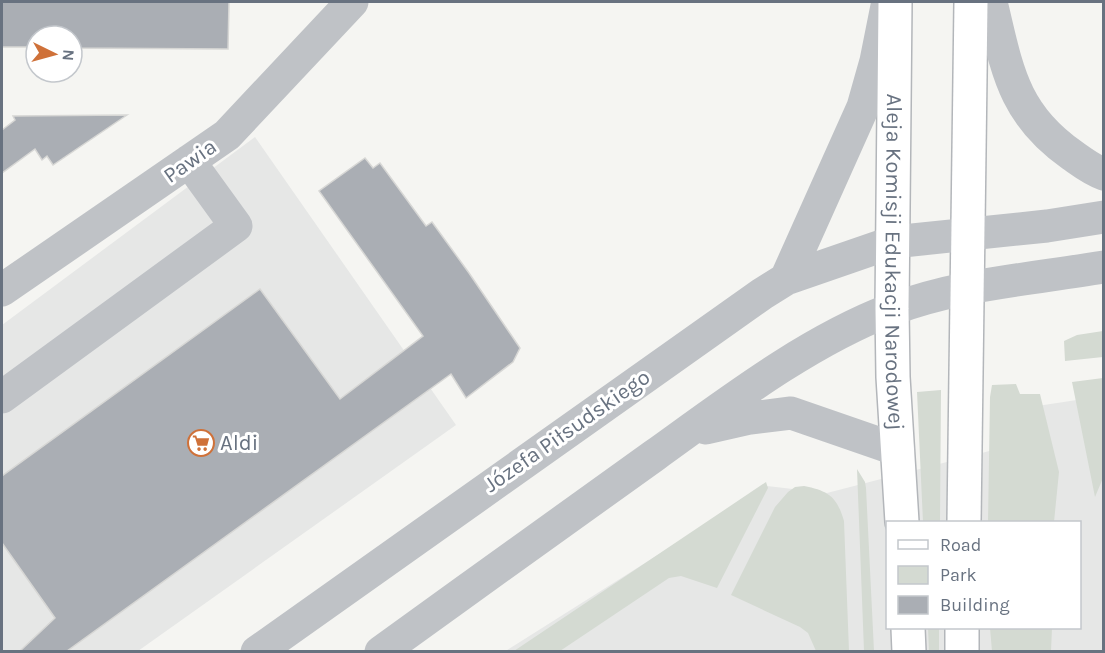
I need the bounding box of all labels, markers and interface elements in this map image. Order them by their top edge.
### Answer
north arrow [24,24,84,84]
text: N [58,49,78,62]
street label: Aleja Komisji Edukacji Narodowej [879,93,909,431]
street label: Pawia [158,133,222,189]
street label: Józefa Piłsudskiego [479,364,655,498]
supermarket icon: Aldi [186,428,216,458]
place label: Aldi [220,430,258,456]
legend [886,521,1081,629]
text: Road [940,534,981,556]
text: Park [940,564,977,586]
text: Building [940,594,1010,616]

